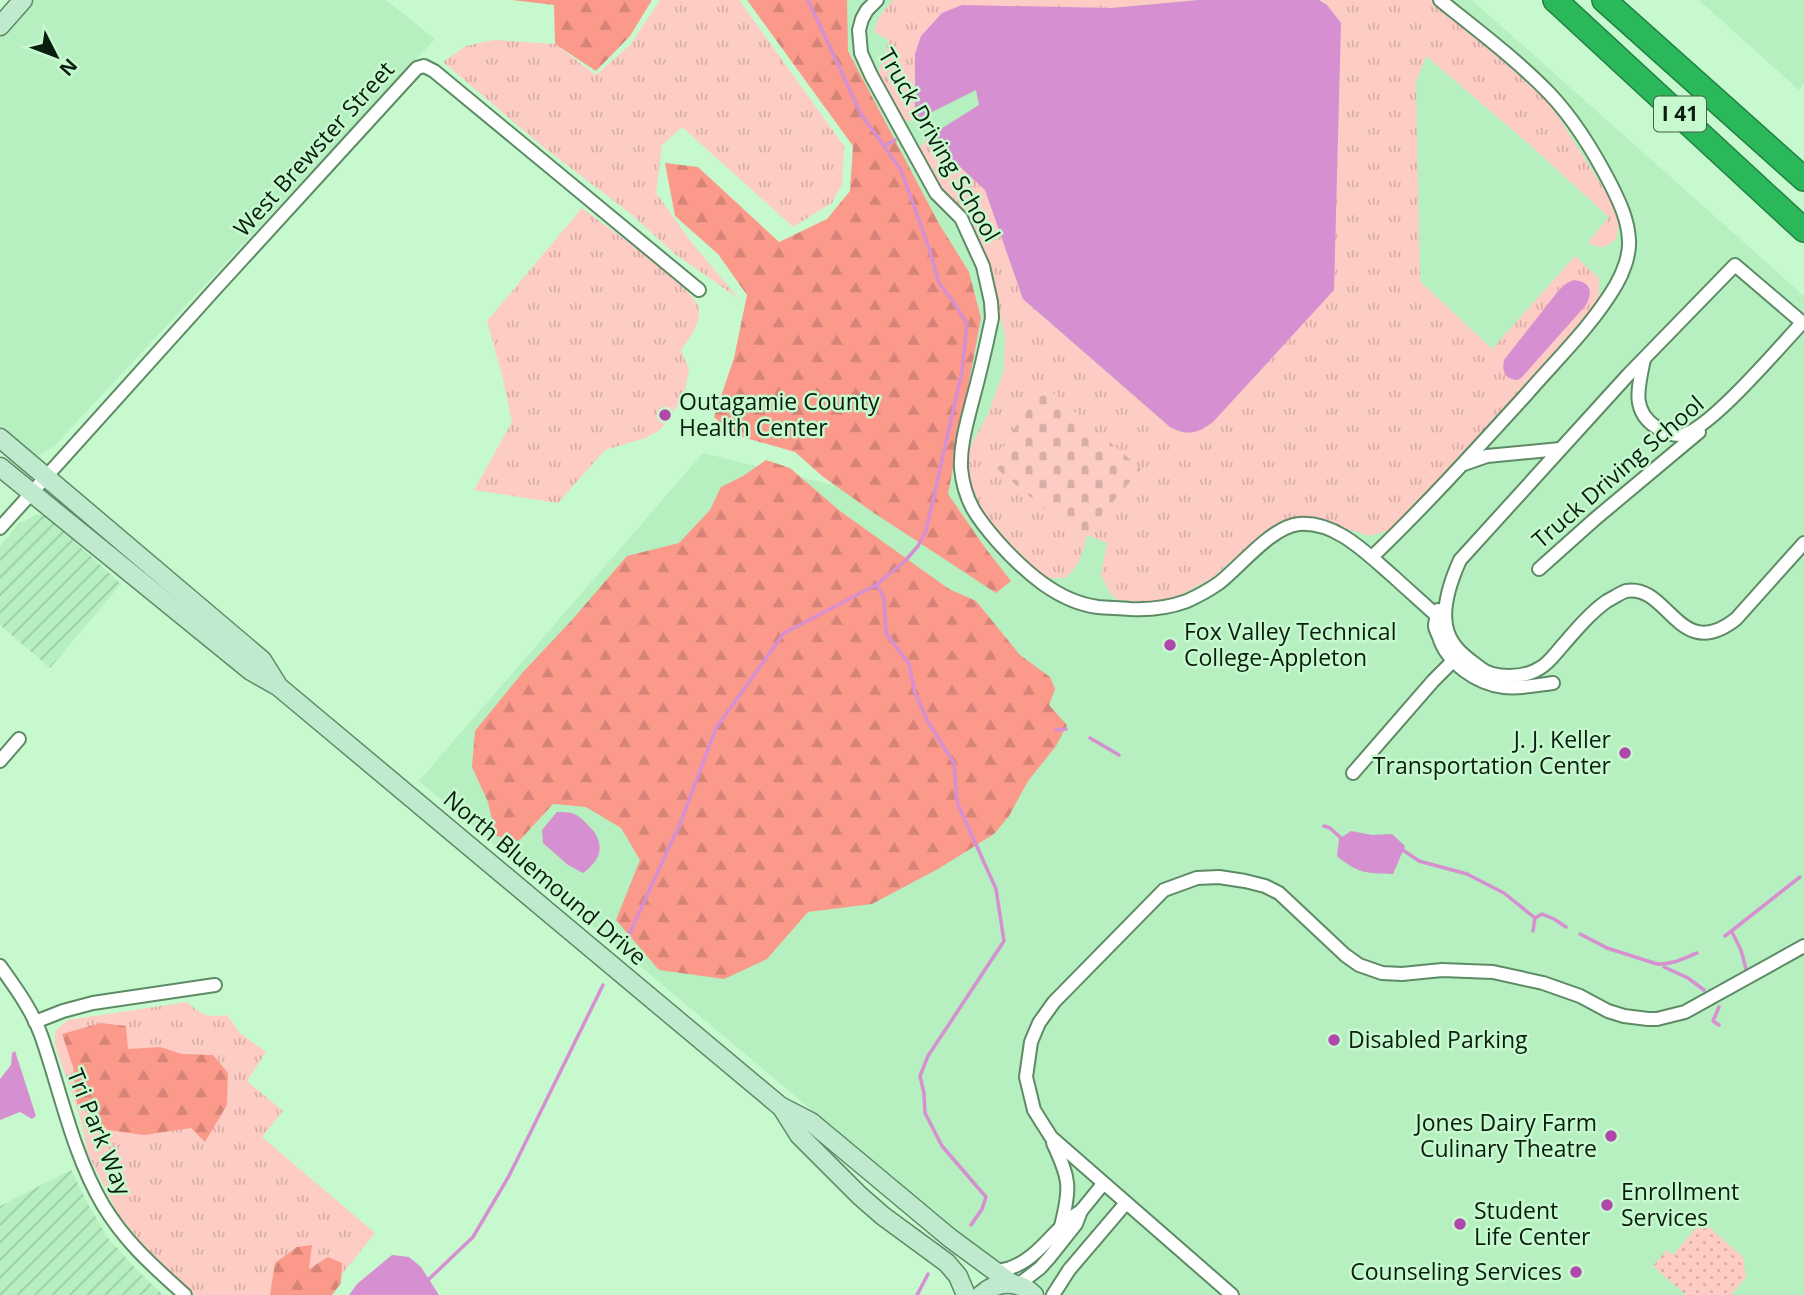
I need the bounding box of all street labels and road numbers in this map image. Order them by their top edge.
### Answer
street label: Truck Driving School [871,42,1008,247]
street label: West Brewster Street [226,54,401,243]
road number: I 41 [1654,96,1706,132]
street label: Truck Driving School [1524,388,1710,555]
street label: North Bluemound Drive [437,783,654,972]
street label: Tri Park Way [60,1064,140,1200]

